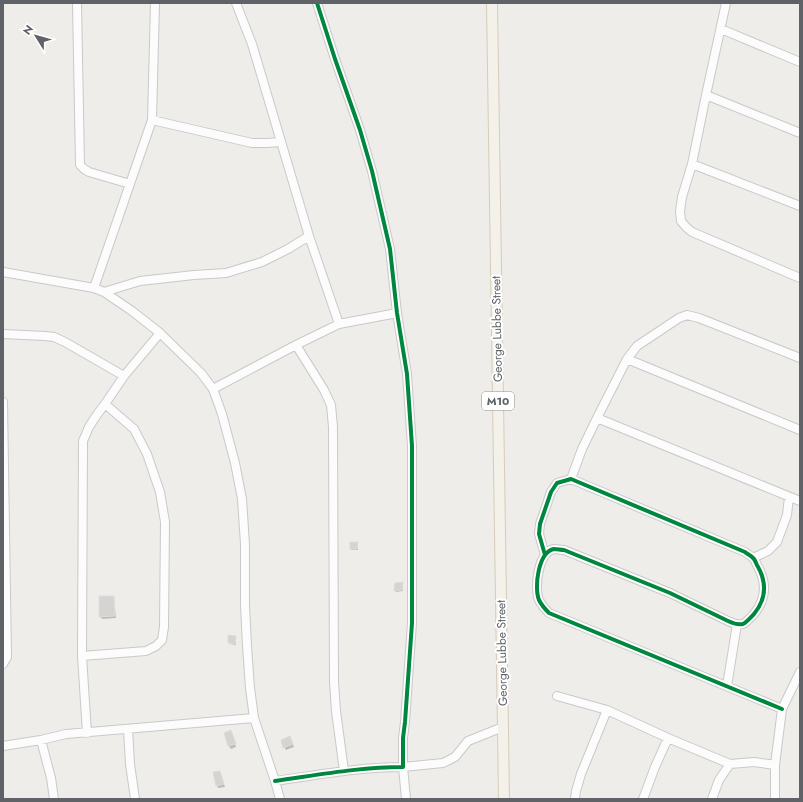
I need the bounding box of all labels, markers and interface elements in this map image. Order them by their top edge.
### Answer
north arrow [16,16,56,56]
text: N [19,22,37,38]
street label: George Lubbe Street [487,276,507,382]
road number: M10 [482,392,514,410]
street label: George Lubbe Street [492,600,512,706]

